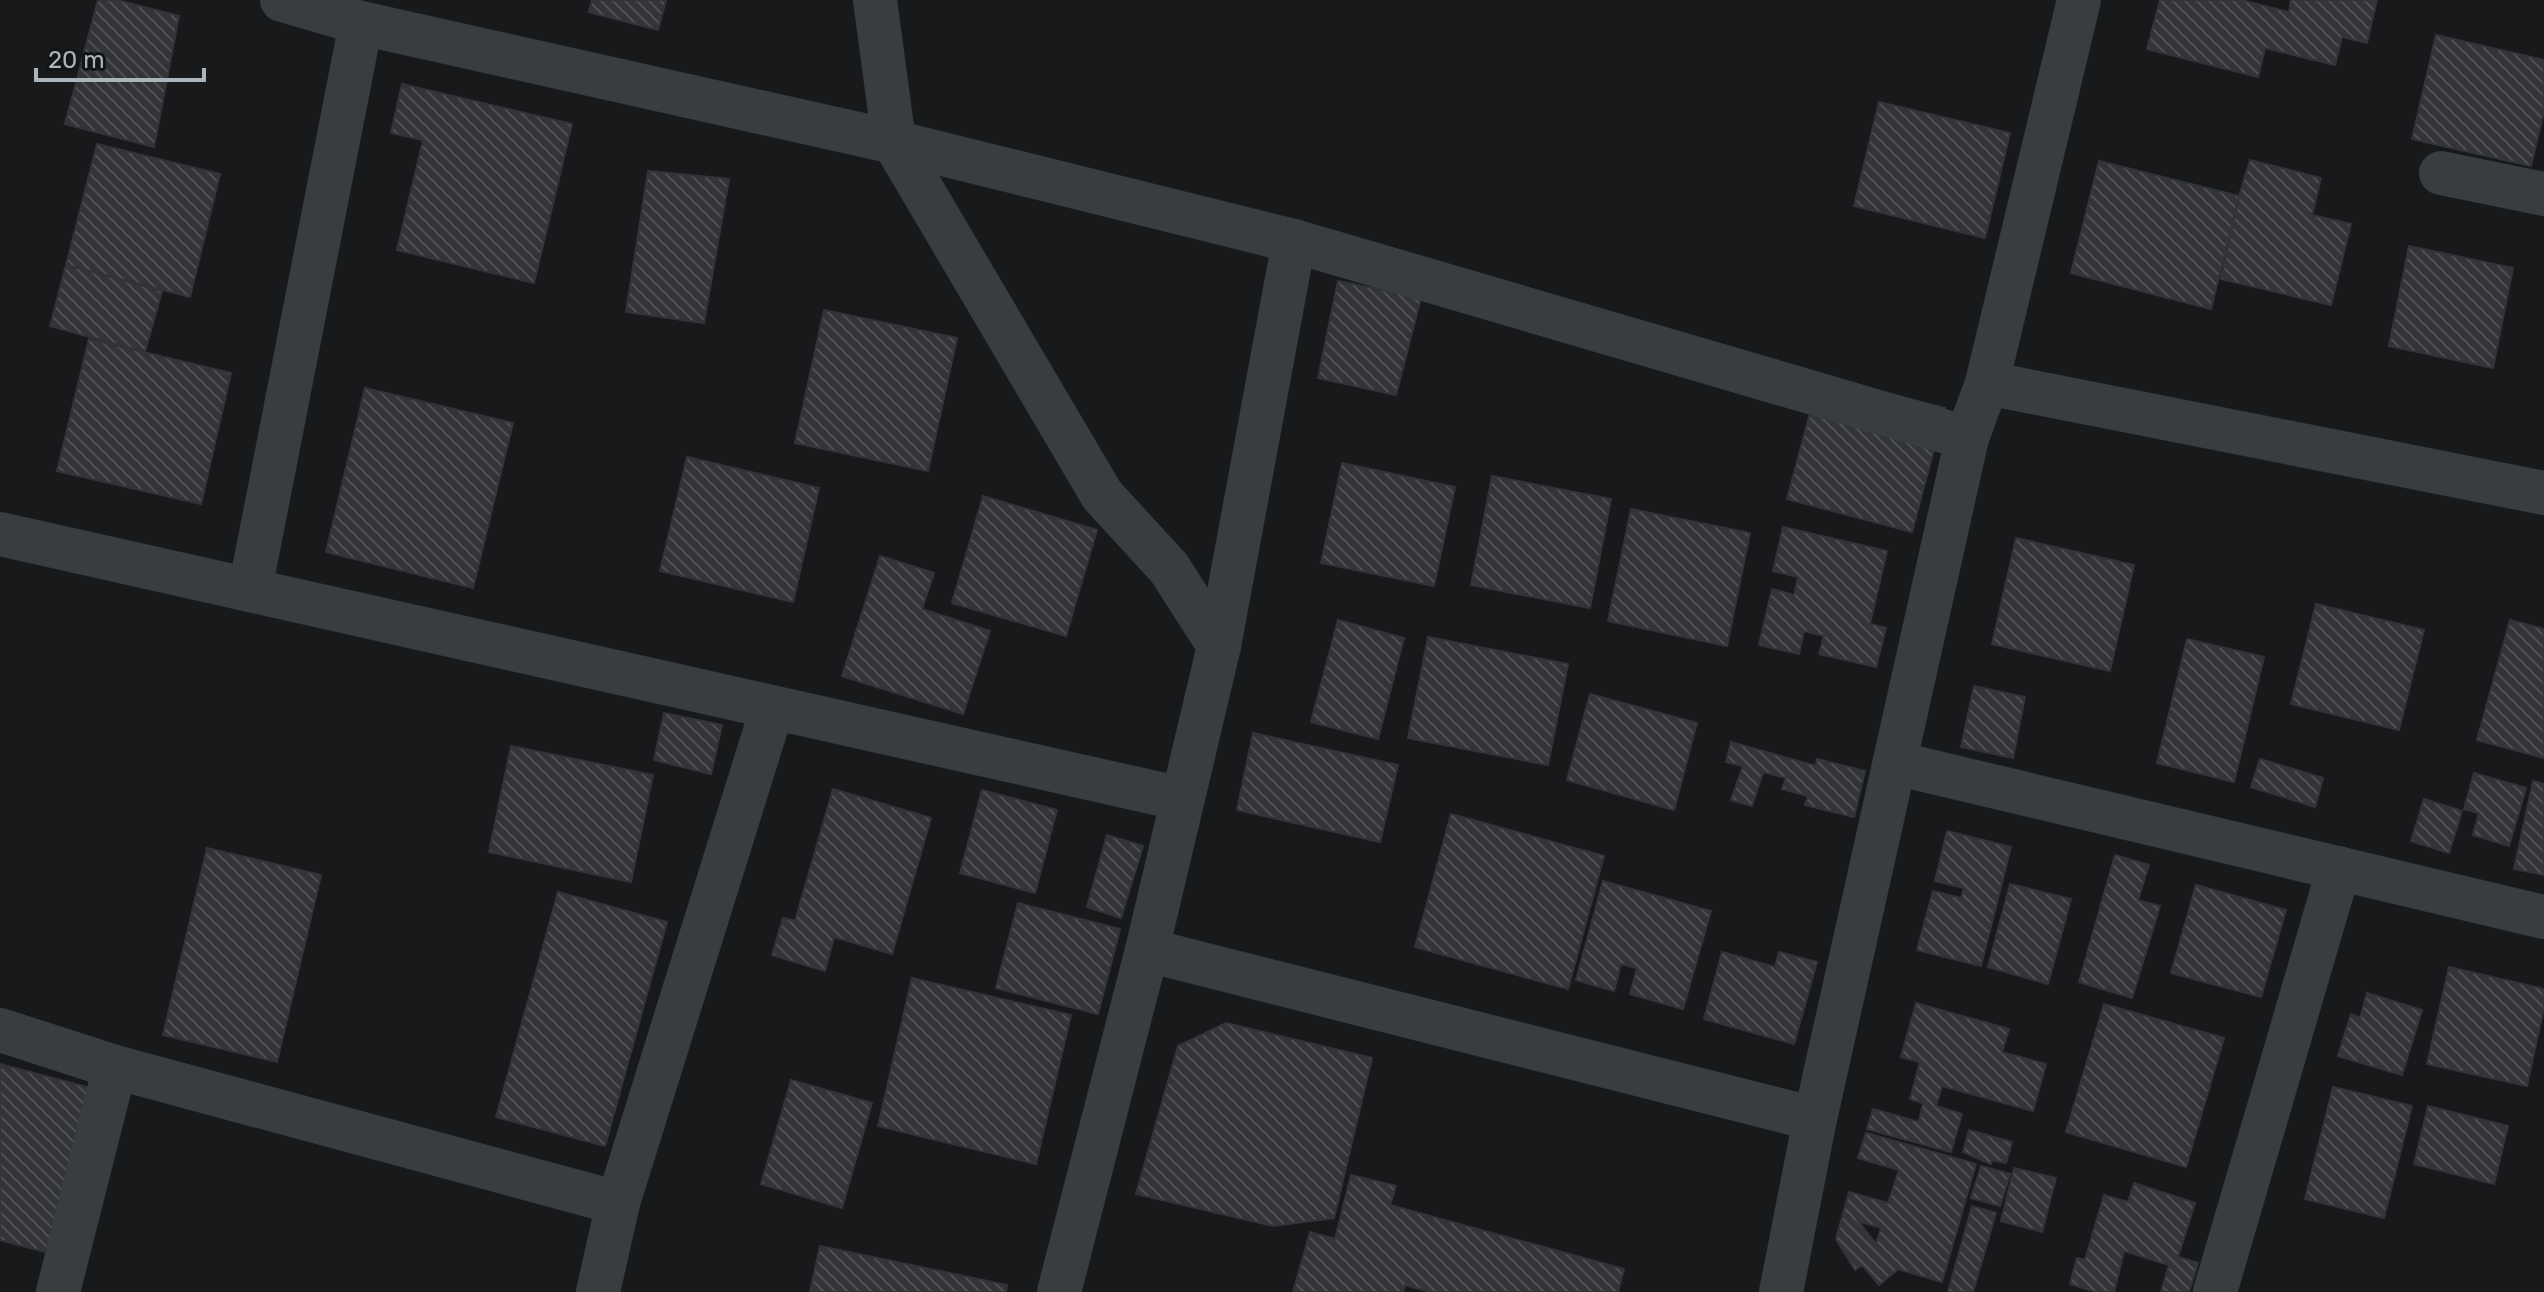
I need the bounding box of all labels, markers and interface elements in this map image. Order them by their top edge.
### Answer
scale bar [36,32,204,82]
text: 20 m [48,46,105,74]

